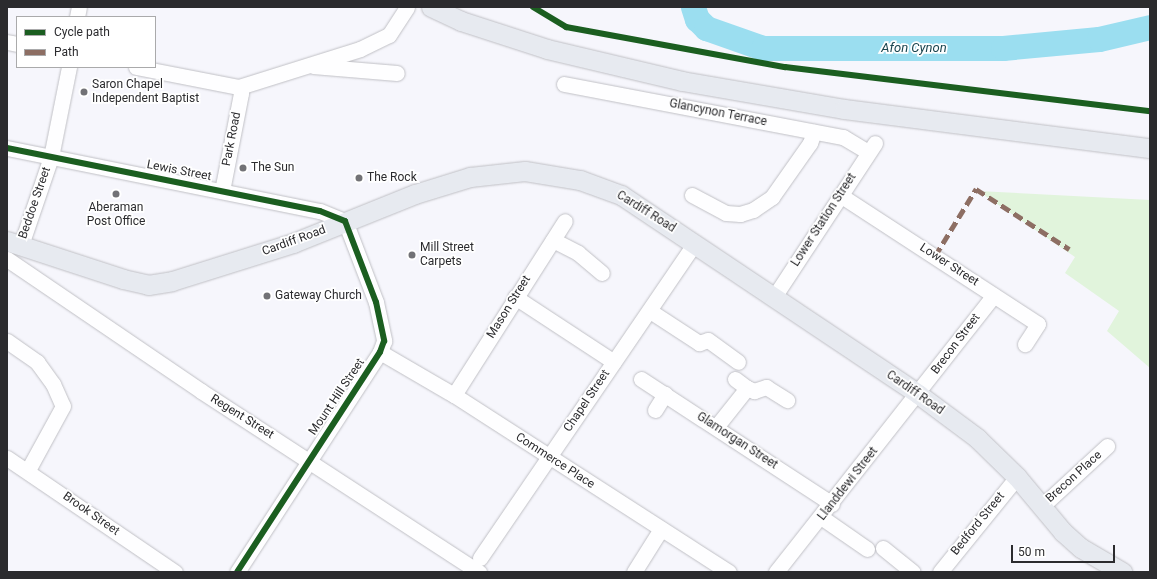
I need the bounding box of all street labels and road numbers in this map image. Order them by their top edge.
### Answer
street label: Glancynon Terrace [668,96,768,130]
street label: Park Road [220,111,244,167]
street label: Lewis Street [145,158,213,184]
street label: Beddoe Street [16,165,54,241]
street label: Lower Station Street [788,171,860,269]
street label: Cardiff Road [614,188,678,236]
street label: Cardiff Road [260,223,328,259]
street label: Lower Street [917,241,981,289]
street label: Mason Street [484,273,534,341]
street label: Brecon Street [929,311,983,377]
street label: Mount Hill Street [306,356,368,438]
street label: Chapel Street [561,367,613,435]
street label: Cardiff Road [883,368,947,418]
street label: Regent Street [208,392,276,442]
street label: Glamorgan Street [694,410,780,472]
street label: Commerce Place [513,430,597,492]
street label: Llanddewi Street [815,444,881,524]
street label: Brecon Place [1043,448,1105,506]
street label: Brook Street [60,489,122,539]
street label: Bedford Street [948,490,1008,558]

